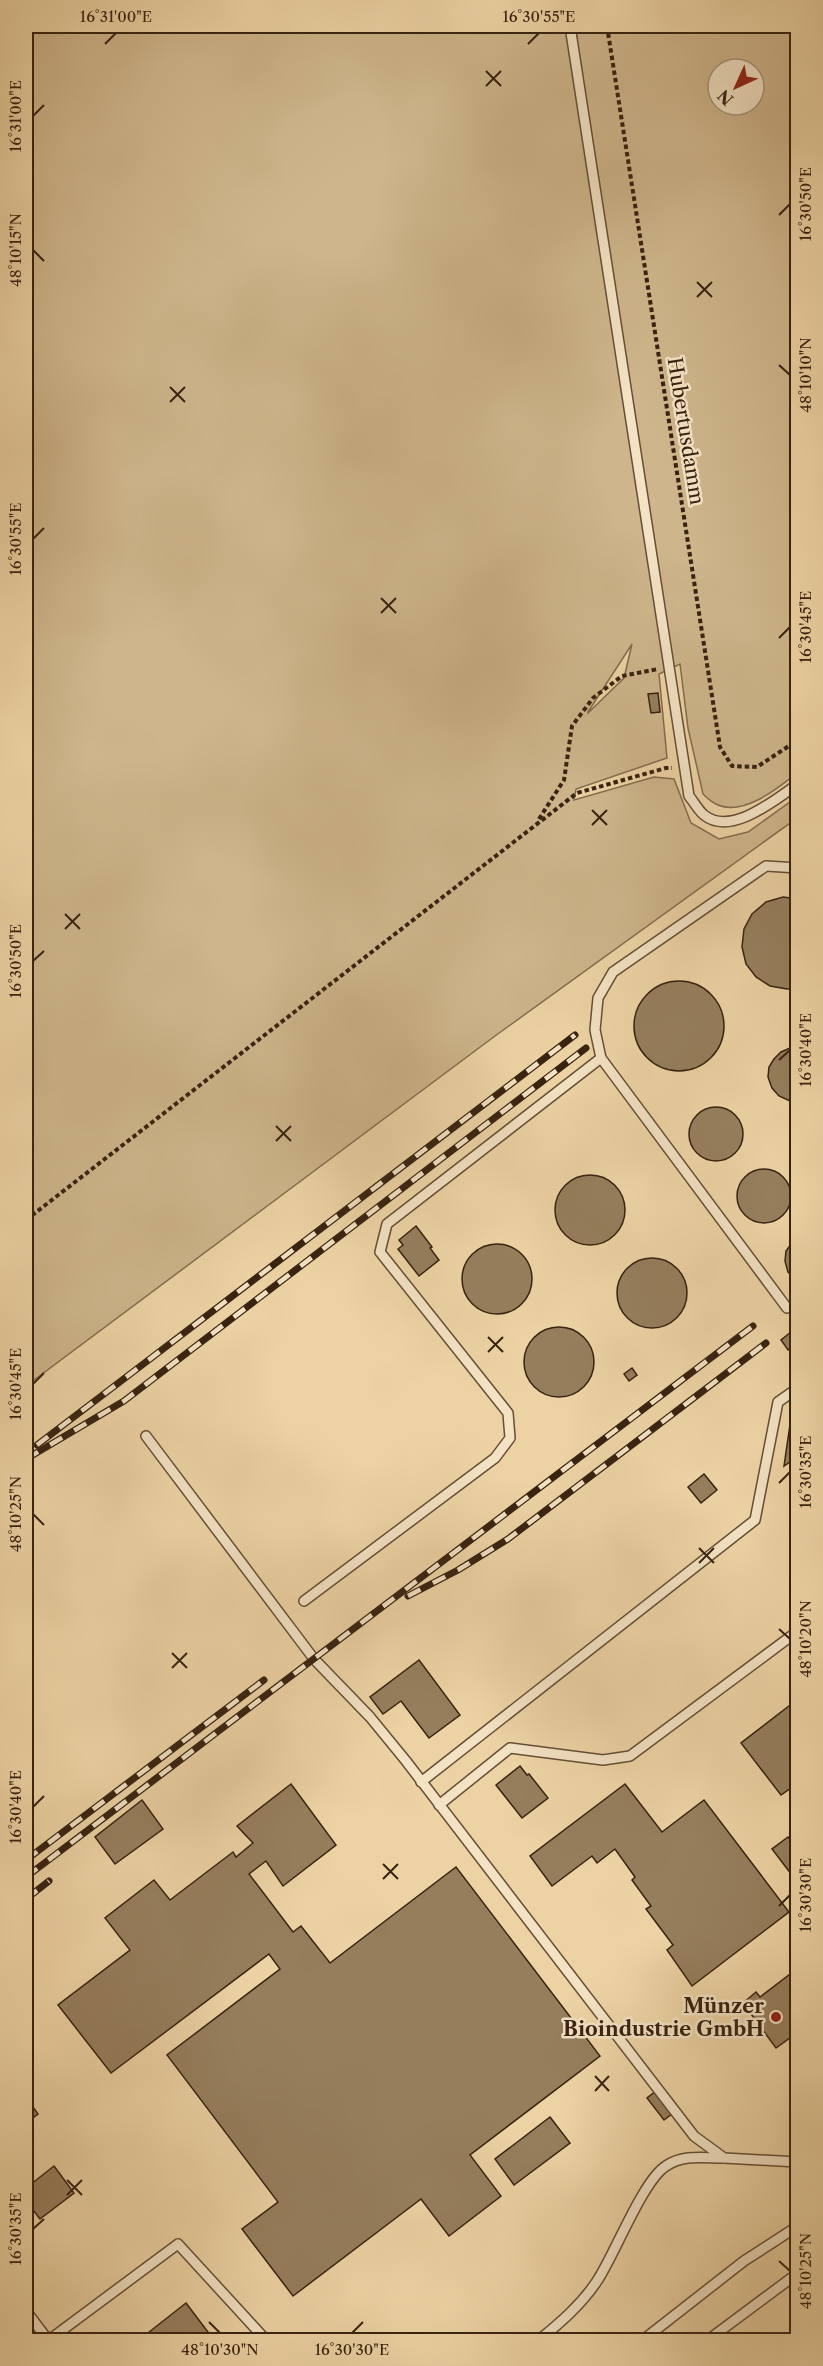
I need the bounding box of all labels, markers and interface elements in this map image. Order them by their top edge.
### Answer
text: 16°31'00"E [80,7,152,26]
text: 16°30'55"E [503,7,575,26]
north arrow [706,57,766,117]
text: 16°31'00"E [6,80,25,152]
text: N [713,86,737,110]
text: 16°30'50"E [796,167,815,241]
text: 48°10'15"N [6,213,25,287]
text: 48°10'10"N [796,337,815,413]
street label: Hubertusdamm [663,356,710,507]
text: 16°30'55"E [6,503,25,575]
text: 16°30'45"E [796,591,815,663]
text: 16°30'50"E [6,924,25,998]
text: 16°30'40"E [796,1013,815,1087]
text: 16°30'45"E [6,1348,25,1420]
text: 16°30'35"E [796,1435,815,1509]
text: 48°10'25"N [6,1476,25,1552]
text: 48°10'20"N [796,1600,815,1678]
text: 16°30'40"E [6,1770,25,1844]
text: 16°30'30"E [796,1858,815,1932]
place label: Münzer Bioindustrie GmbH [563,1994,764,2041]
marker: Münzer Bioindustrie GmbH [769,2010,783,2024]
text: 16°30'35"E [6,2192,25,2266]
text: 48°10'25"N [796,2233,815,2309]
text: 48°10'30"N [181,2340,259,2359]
text: 16°30'30"E [315,2340,389,2359]

